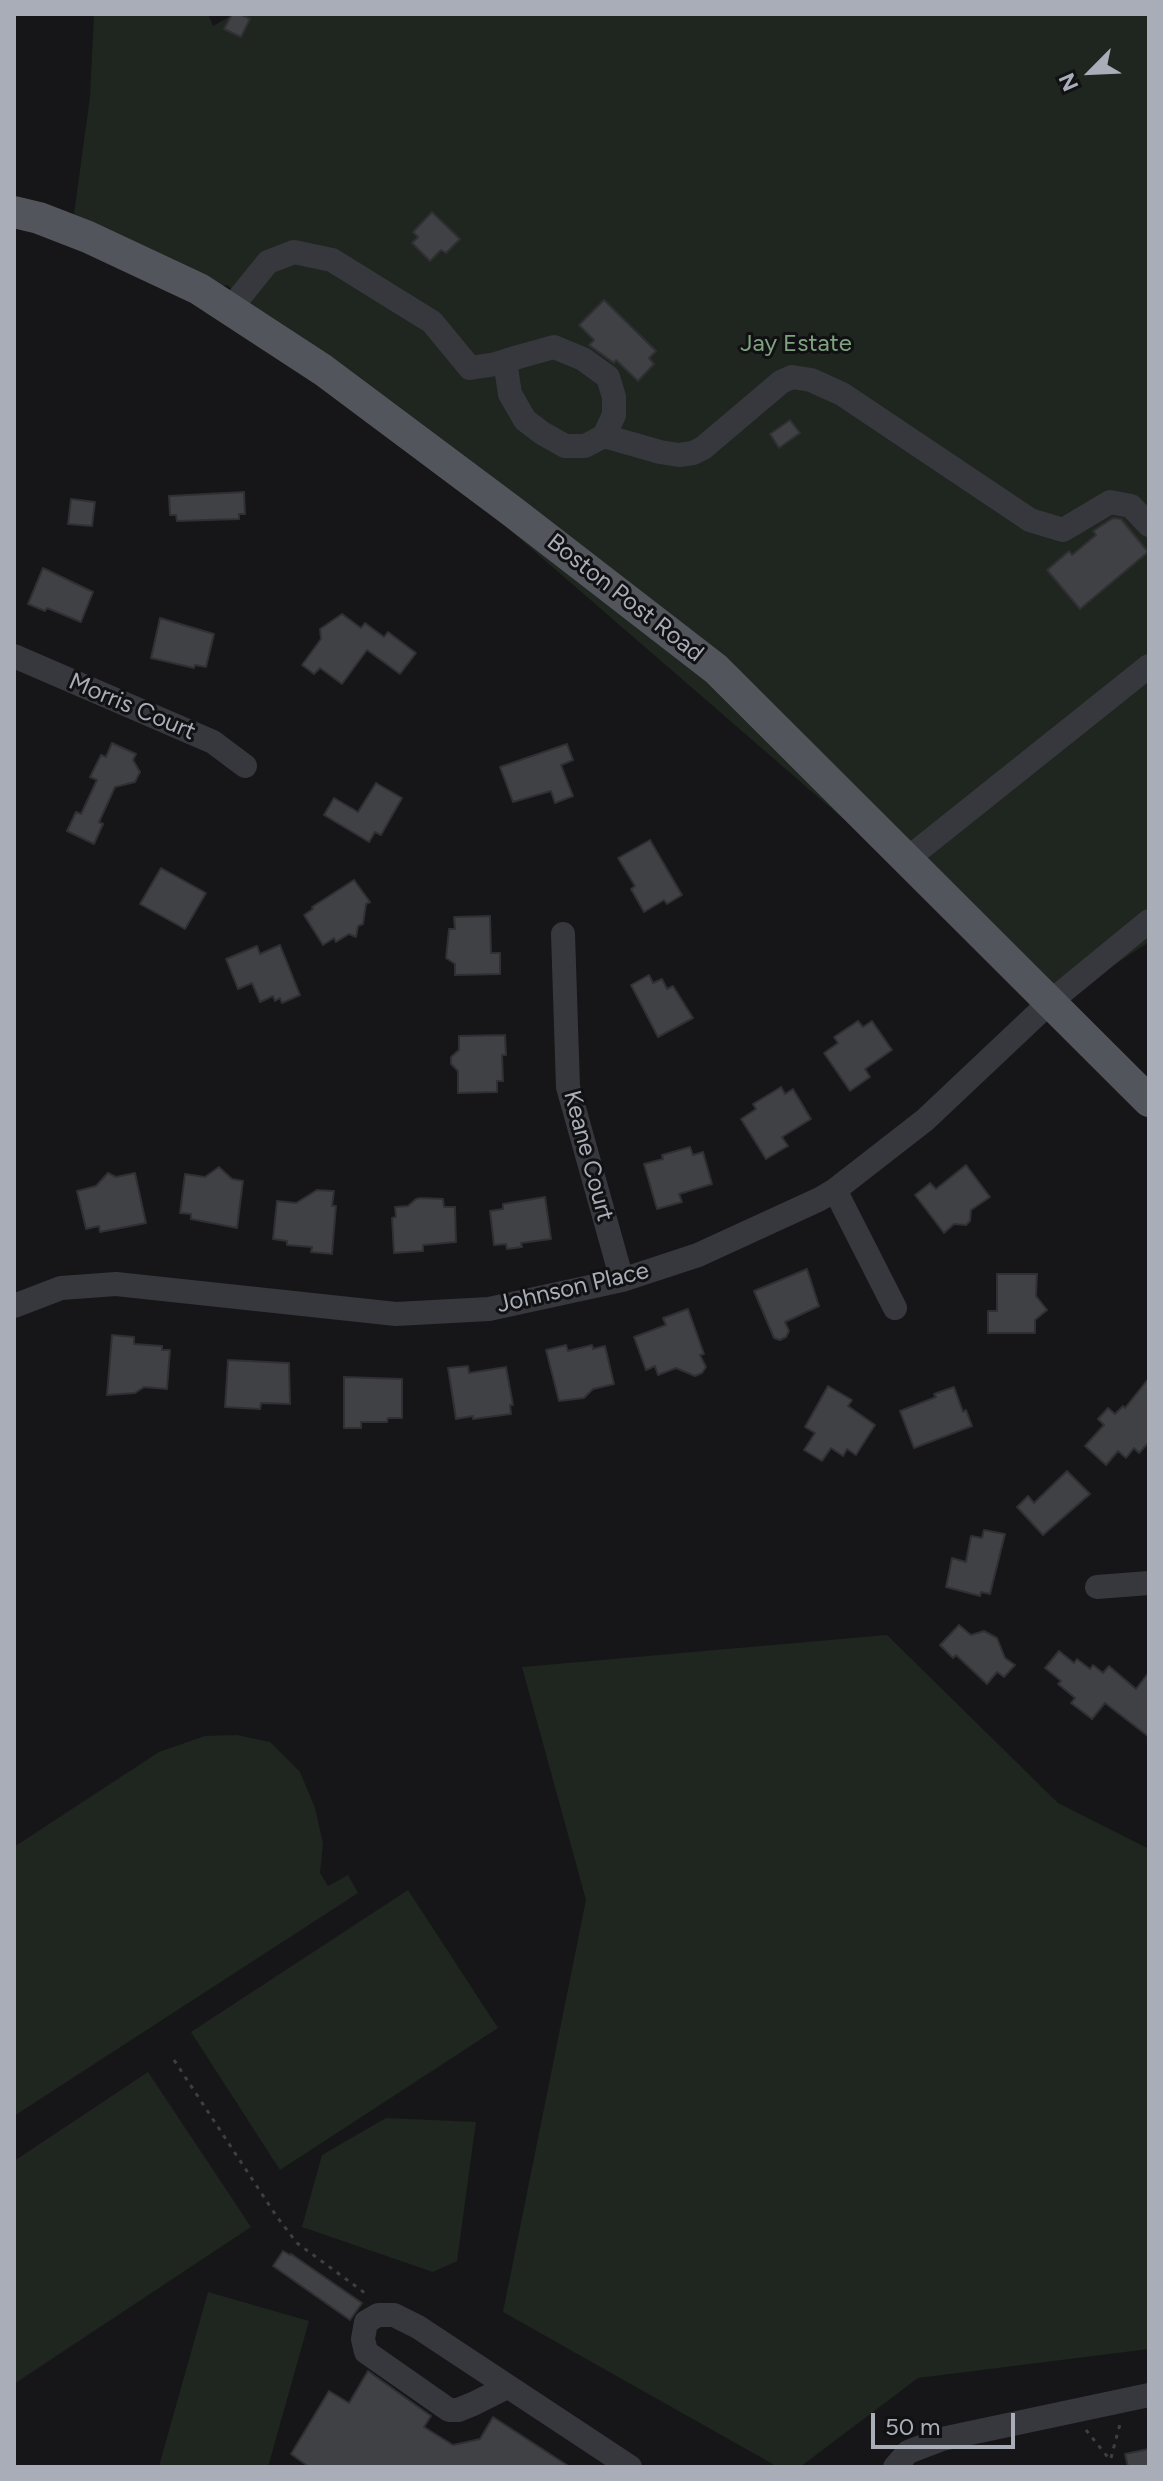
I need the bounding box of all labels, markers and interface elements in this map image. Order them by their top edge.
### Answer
north arrow [1051,32,1131,112]
text: N [1053,69,1084,95]
park label: Jay Estate [740,330,852,358]
street label: Boston Post Road [541,528,709,668]
street label: Morris Court [64,667,200,747]
street label: Keane Court [557,1088,619,1224]
street label: Johnson Place [494,1257,652,1319]
scale bar [875,2397,1019,2447]
text: 50 m [885,2412,941,2441]

